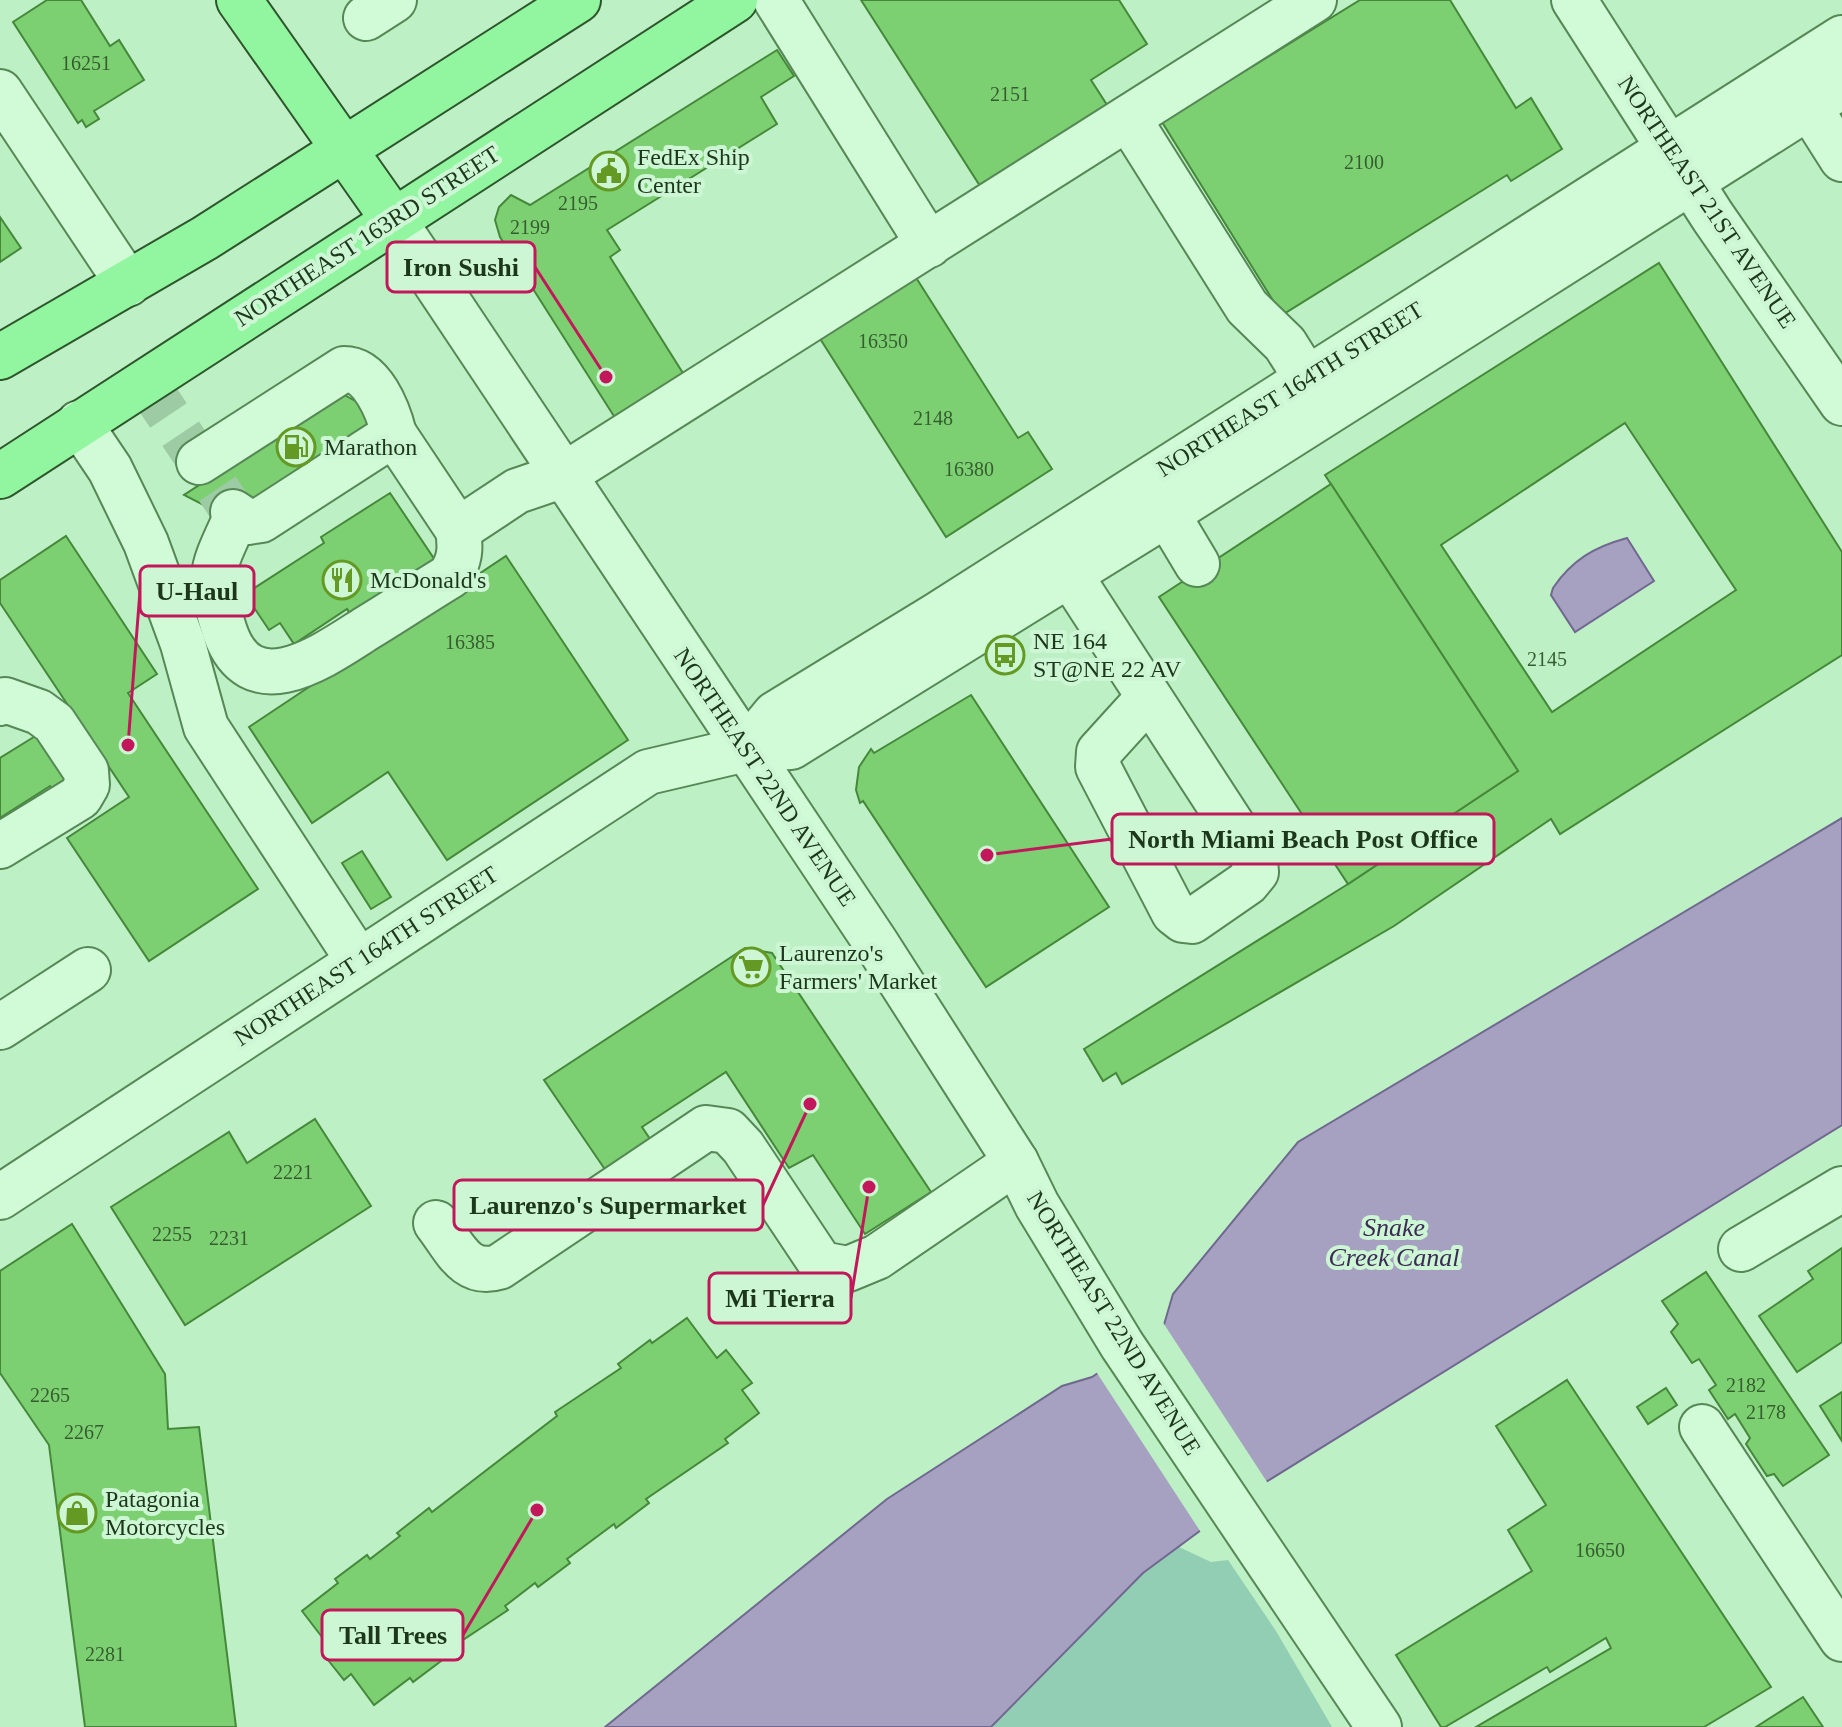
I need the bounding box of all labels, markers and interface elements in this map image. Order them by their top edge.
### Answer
house number: 16251 [61,52,111,74]
street label: NORTHEAST 21ST AVENUE [1613,71,1801,333]
house number: 2151 [990,83,1030,105]
street label: NORTHEAST 163RD STREET [230,140,504,331]
place label: FedEx Ship Center [637,144,750,198]
public building icon: FedEx Ship Center [588,150,630,192]
house number: 2100 [1344,151,1384,173]
house number: 2195 [558,192,598,214]
house number: 2199 [510,216,550,238]
callout: Iron Sushi [387,242,535,292]
text: Iron Sushi [403,253,519,282]
street label: NORTHEAST 164TH STREET [1152,296,1428,482]
house number: 16350 [858,330,908,352]
house number: 2148 [913,407,953,429]
fuel station icon: Marathon [275,426,317,468]
place label: Marathon [324,434,417,460]
house number: 16380 [944,458,994,480]
restaurant icon: McDonald's [321,559,363,601]
callout: U-Haul [140,566,254,616]
place label: McDonald's [370,567,486,593]
text: U-Haul [156,577,238,606]
place label: NE 164 ST@NE 22 AV [1033,628,1182,682]
house number: 16385 [445,631,495,653]
bus stop icon: NE 164 ST@NE 22 AV [984,634,1026,676]
street label: NORTHEAST 22ND AVENUE [669,643,861,911]
house number: 2145 [1527,648,1567,670]
callout: North Miami Beach Post Office [1112,814,1494,864]
text: North Miami Beach Post Office [1128,825,1478,854]
street label: NORTHEAST 164TH STREET [229,861,503,1051]
place label: Laurenzo's Farmers' Market [779,940,938,994]
supermarket icon: Laurenzo's Farmers' Market [730,946,772,988]
house number: 2221 [273,1161,313,1183]
callout: Laurenzo's Supermarket [454,1180,763,1230]
street label: NORTHEAST 22ND AVENUE [1022,1186,1206,1460]
text: Laurenzo's Supermarket [469,1191,747,1220]
water label: Snake Creek Canal [1328,1213,1460,1272]
house number: 2255 [152,1223,192,1245]
house number: 2231 [209,1227,249,1249]
callout: Mi Tierra [709,1273,851,1323]
text: Mi Tierra [725,1284,835,1313]
house number: 2182 [1726,1374,1766,1396]
house number: 2265 [30,1384,70,1406]
house number: 2178 [1746,1401,1786,1423]
house number: 2267 [64,1421,104,1443]
place label: Patagonia Motorcycles [105,1486,225,1540]
shop icon: Patagonia Motorcycles [56,1492,98,1534]
house number: 16650 [1575,1539,1625,1561]
callout: Tall Trees [322,1610,463,1660]
text: Tall Trees [339,1621,447,1650]
house number: 2281 [85,1643,125,1665]

